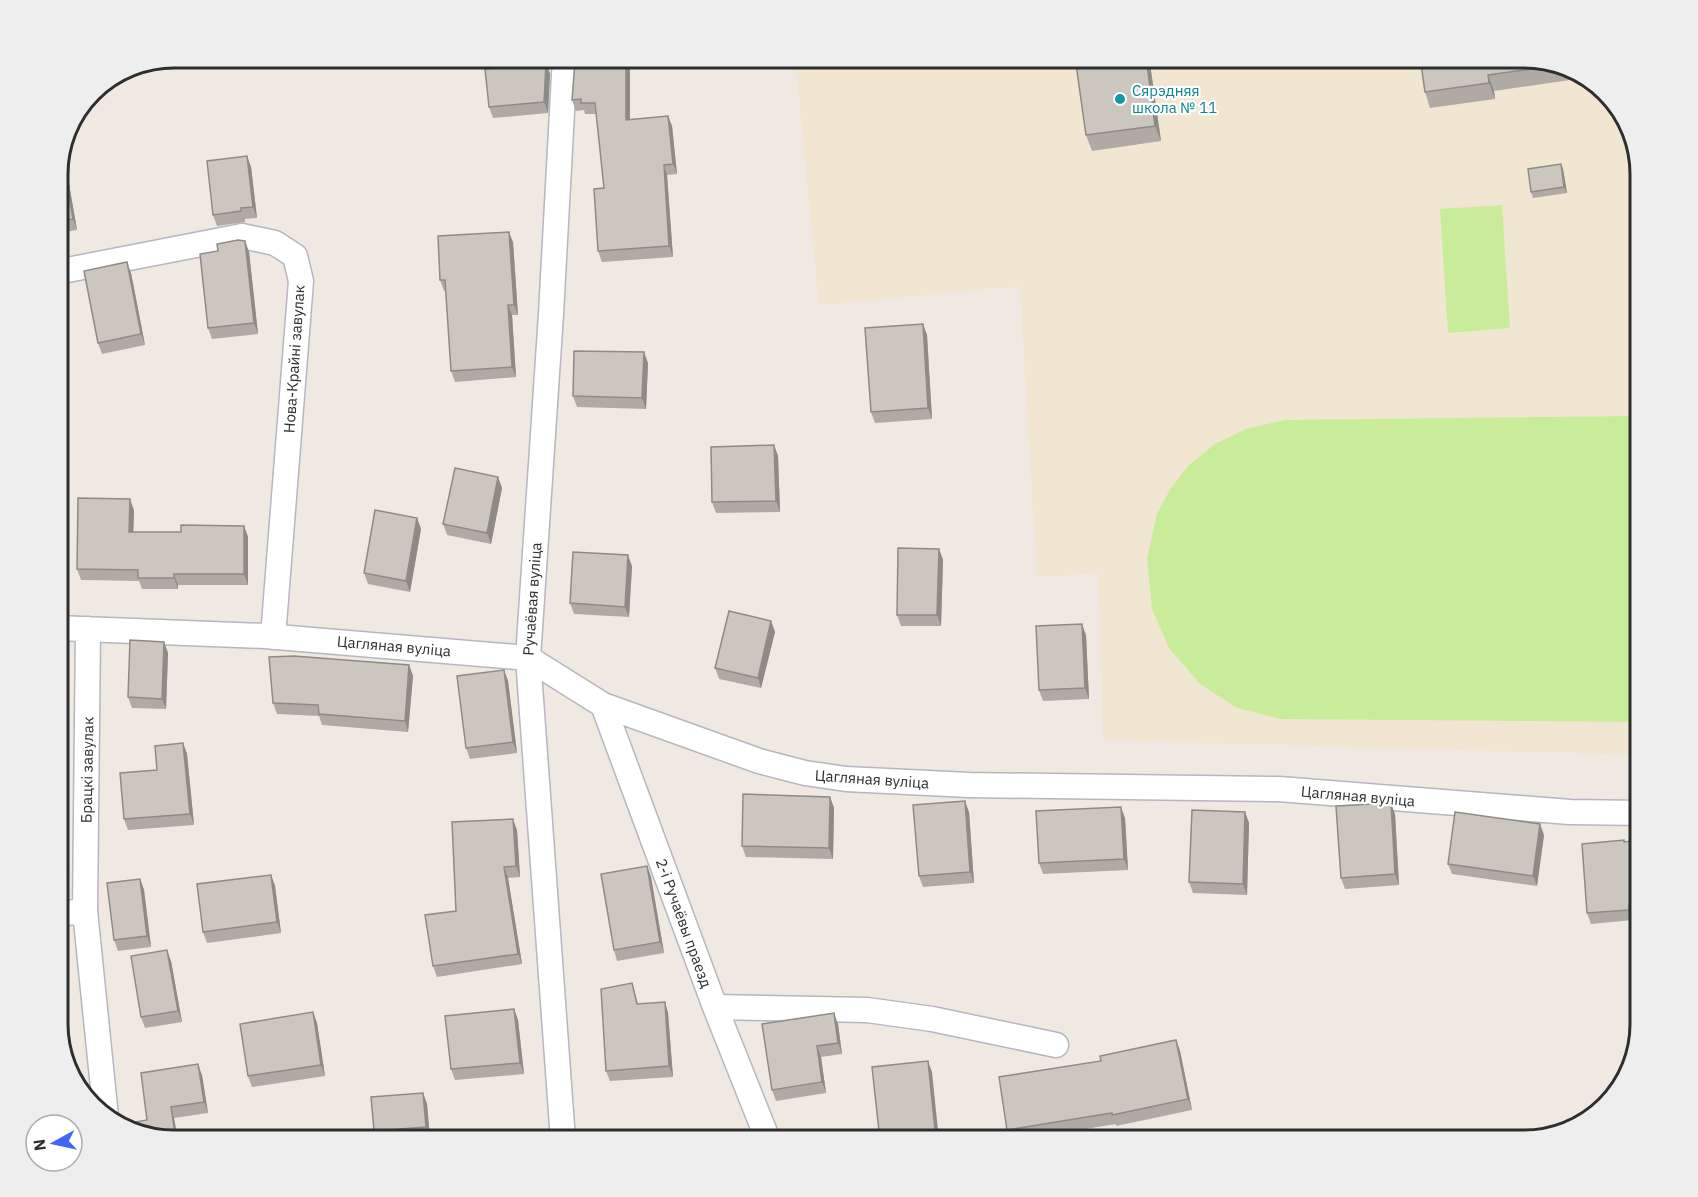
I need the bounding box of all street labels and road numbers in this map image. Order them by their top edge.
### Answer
street label: Нова-Крайні завулак [279,284,309,434]
street label: Ручаёвая вуліца [519,542,545,656]
street label: Цагляная вуліца [336,632,452,660]
street label: Брацкі завулак [77,717,97,823]
street label: Цагляная вуліца [814,766,930,792]
street label: Цагляная вуліца [1300,782,1416,810]
street label: 2-і Ручаёвы праезд [652,856,716,990]

